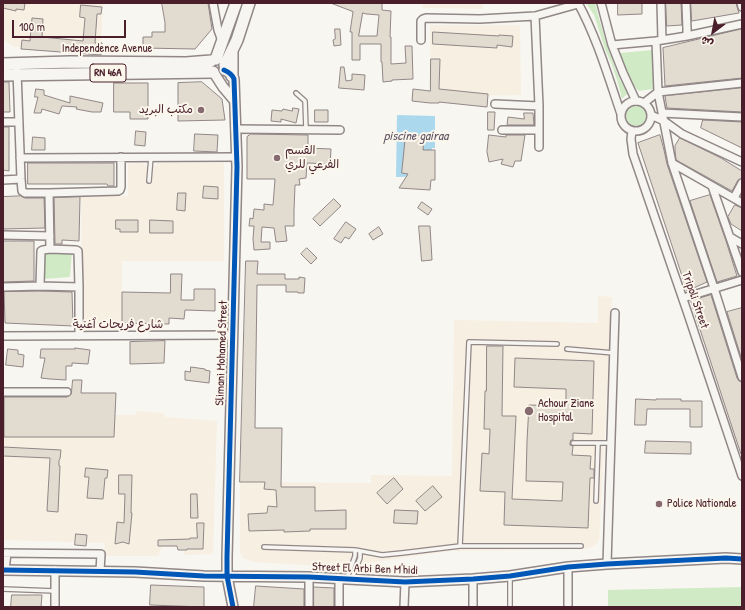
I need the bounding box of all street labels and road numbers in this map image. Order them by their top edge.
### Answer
street label: Independence Avenue [62,42,152,56]
road number: RN 46A [90,64,126,82]
street label: Tripoli Street [679,270,711,330]
street label: Slimani Mohamed Street [213,300,231,406]
street label: شارع فريحات ٱغنية [73,318,163,332]
street label: Street El Arbi Ben M'hidi [312,560,418,578]

